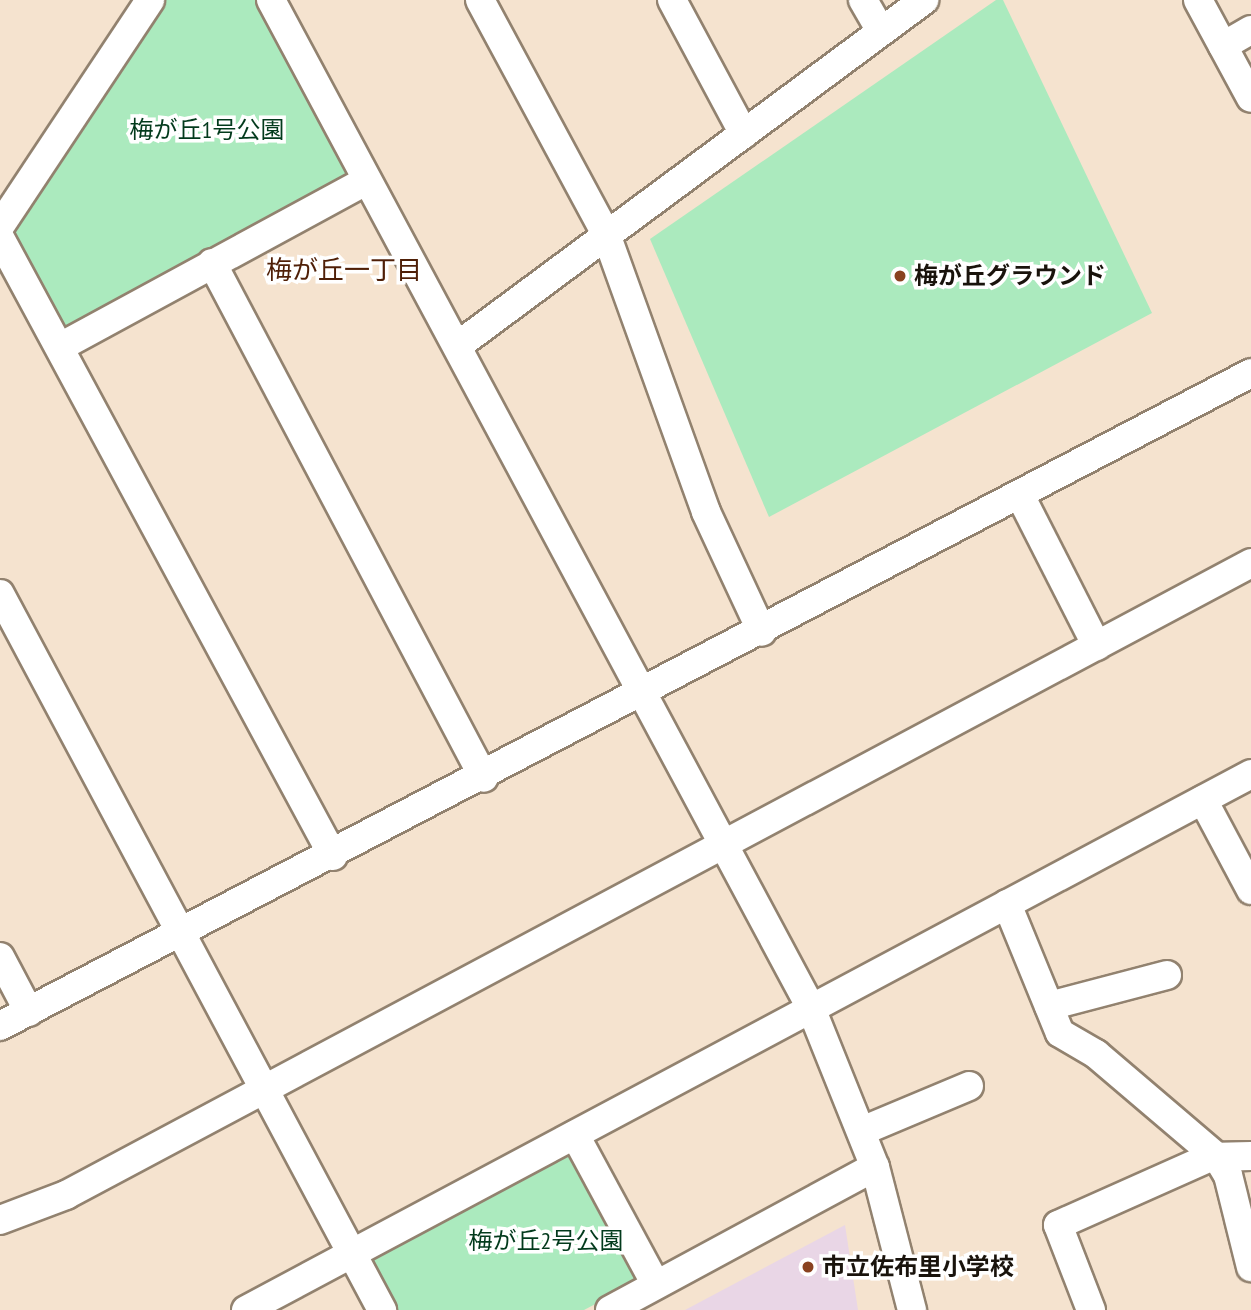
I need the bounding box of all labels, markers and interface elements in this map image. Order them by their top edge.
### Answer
park label: 梅が丘1号公園 [130,116,284,144]
district label: 梅が丘一丁目 [266,254,422,286]
place label: 梅が丘グラウンド [914,262,1106,290]
marker: 梅が丘グラウンド [892,268,908,284]
park label: 梅が丘2号公園 [469,1227,623,1255]
place label: 市立佐布里小学校 [822,1253,1014,1281]
marker: 市立佐布里小学校 [800,1259,816,1275]

